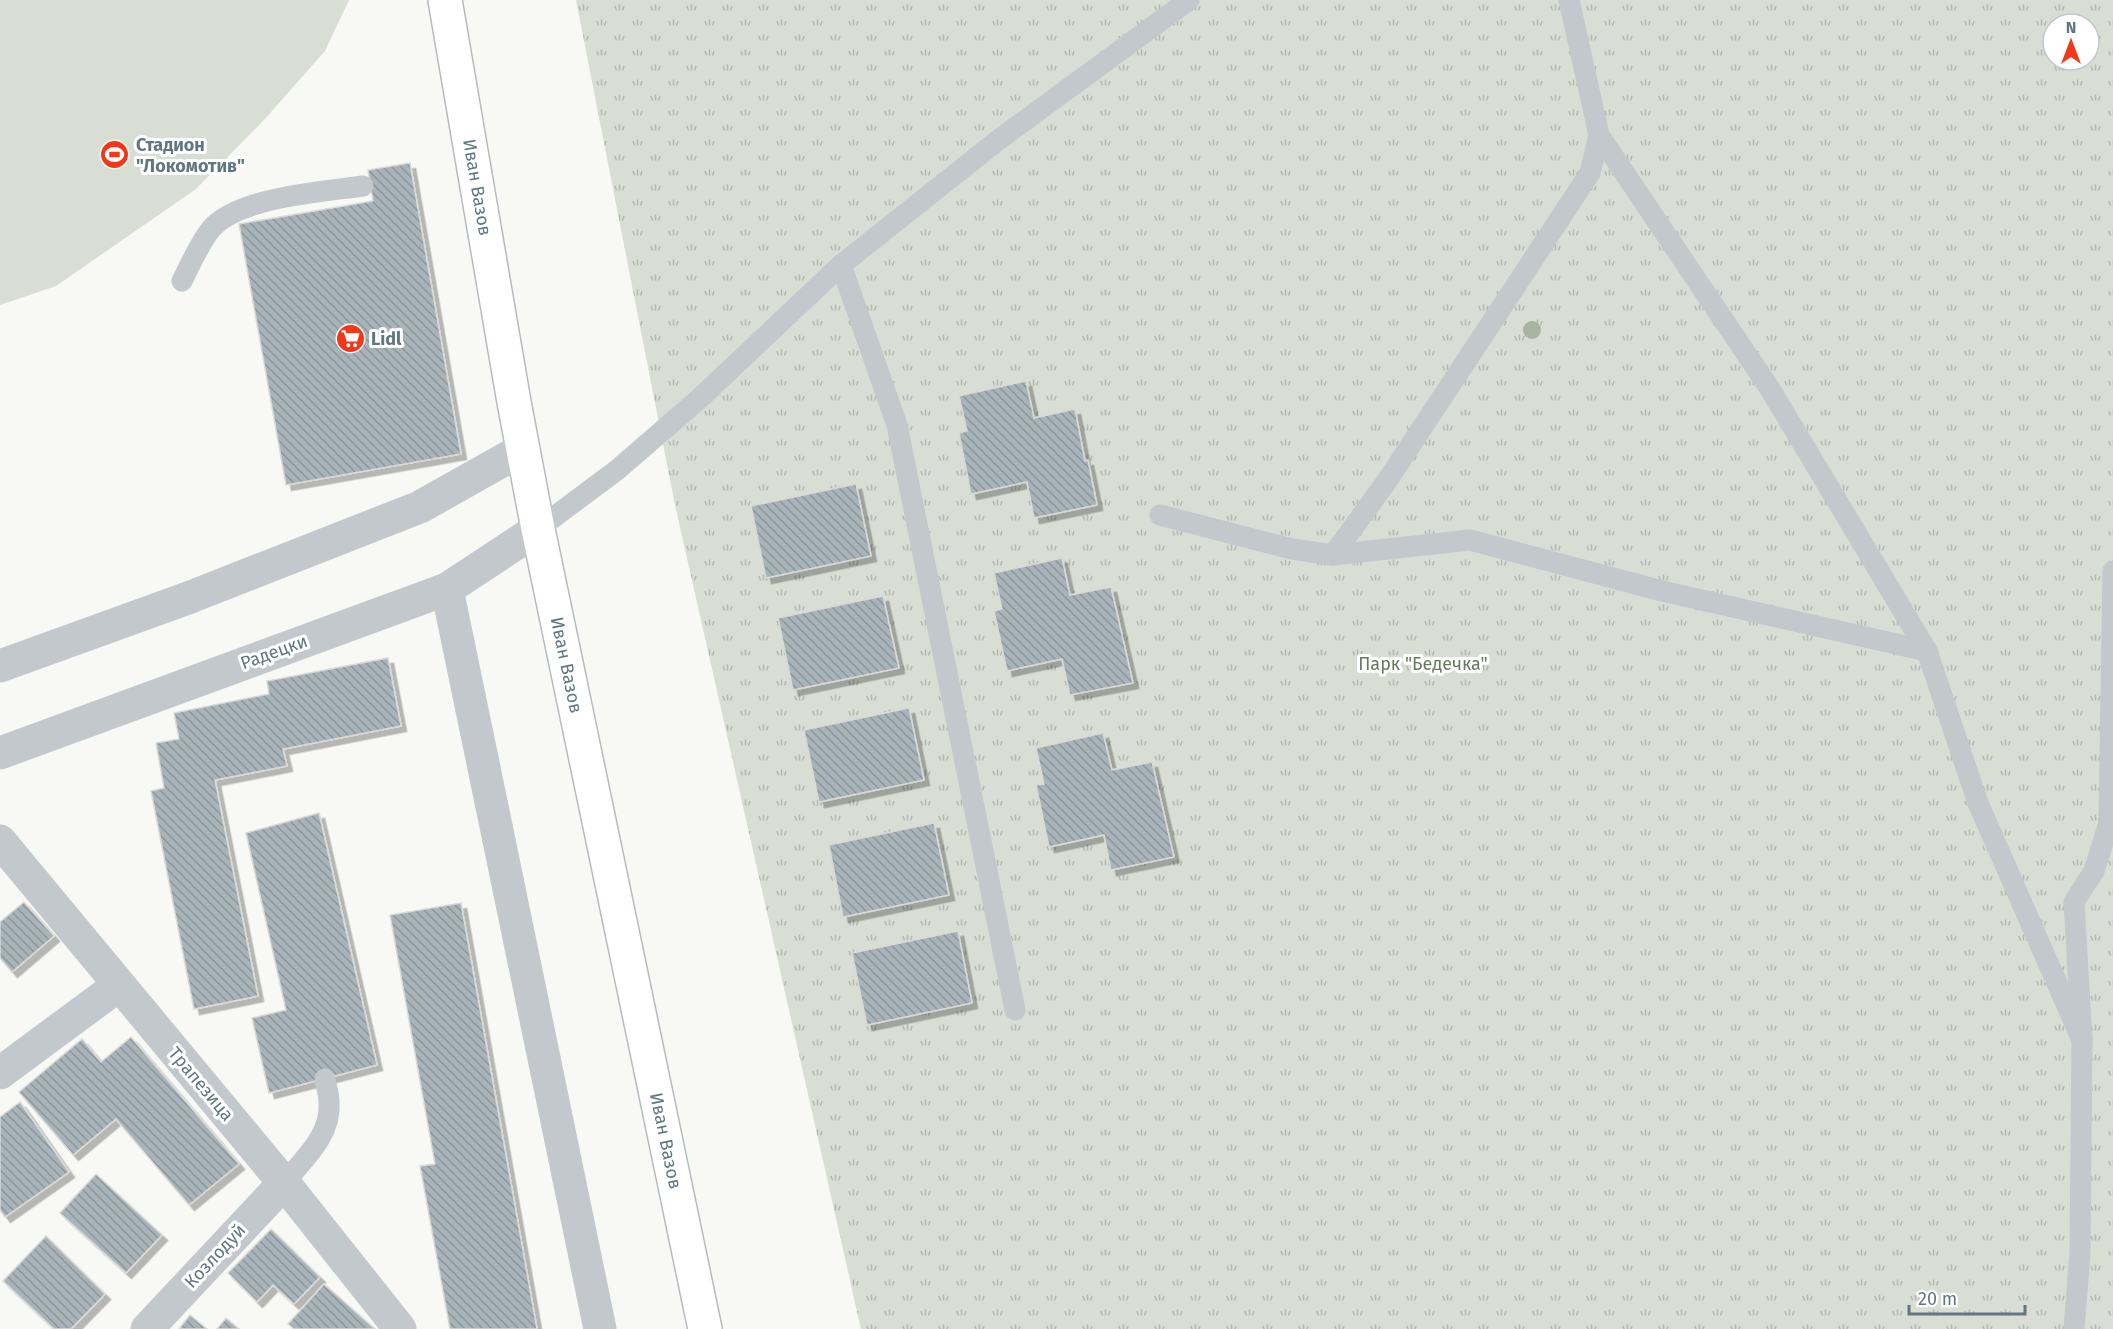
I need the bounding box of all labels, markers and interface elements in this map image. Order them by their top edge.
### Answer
north arrow [2041,12,2101,72]
text: N [2066,18,2076,37]
place label: Стадион "Локомотив" [136,134,245,177]
street label: Иван Вазов [458,137,496,237]
sports icon: Стадион "Локомотив" [99,139,131,171]
supermarket icon: Lidl [334,323,366,355]
place label: Lidl [371,328,402,350]
street label: Иван Вазов [546,615,587,715]
street label: Радецки [237,630,311,674]
park label: Парк "Бедечка" [1358,653,1488,675]
street label: Трапезица [164,1043,238,1125]
street label: Иван Вазов [645,1091,686,1191]
street label: Козлодуй [180,1219,250,1293]
scale bar [1909,1278,2024,1316]
text: 20 m [1918,1288,1957,1310]

